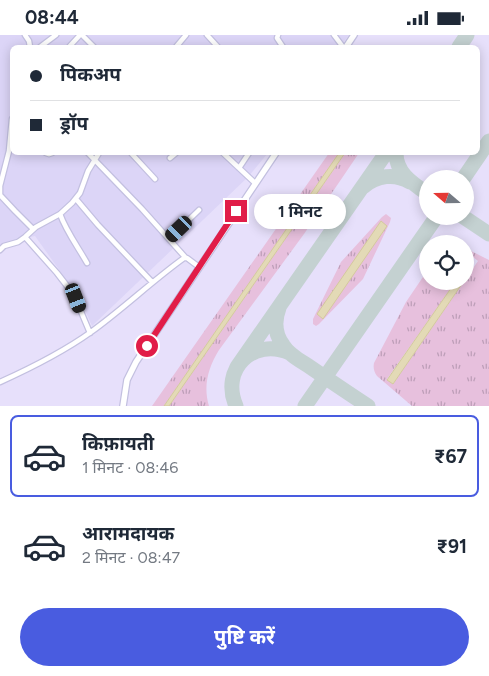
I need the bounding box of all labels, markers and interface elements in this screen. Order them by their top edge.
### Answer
text: 08:44 [25,6,79,29]
text: पिकअप [60,63,121,86]
text: ड्रॉप [60,112,88,135]
north arrow [419,170,474,225]
map controls [419,170,474,290]
callout: 1 मिनट [254,193,346,229]
route end [225,200,247,222]
text: 1 मिनट [278,202,322,221]
car [162,213,195,245]
button: locate [419,235,474,290]
car [63,281,88,315]
route start [136,335,158,357]
text: किफ़ायती [82,432,154,455]
icon: car [22,434,67,479]
text: ₹67 [434,445,467,468]
text: 1 मिनट · 08:46 [82,458,178,477]
text: आरामदायक [82,522,174,545]
icon: car [22,524,67,569]
text: ₹91 [437,535,467,558]
text: 2 मिनट · 08:47 [82,548,180,567]
button: पुष्टि करें [20,608,469,666]

